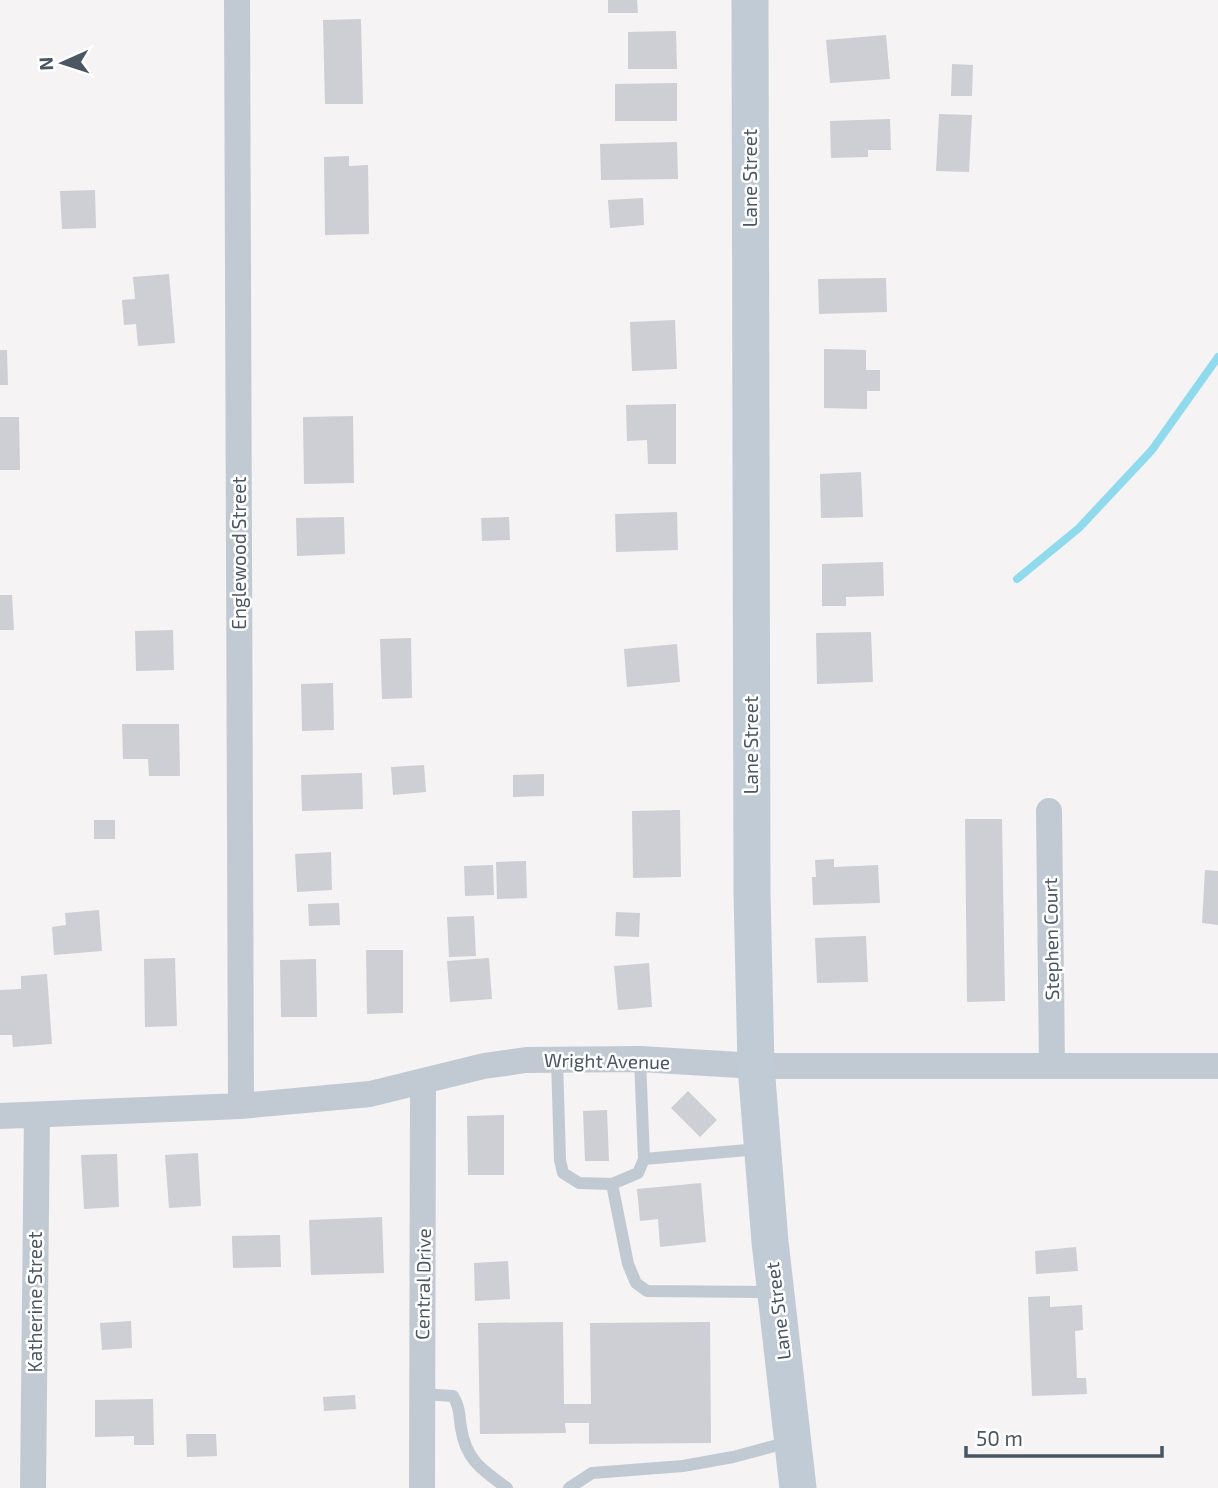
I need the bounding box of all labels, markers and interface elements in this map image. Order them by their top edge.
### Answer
north arrow [28,28,98,98]
text: N [34,56,57,71]
street label: Lane Street [738,129,761,227]
street label: Englewood Street [227,476,250,630]
street label: Lane Street [739,696,762,794]
street label: Stephen Court [1038,877,1063,1001]
street label: Wright Avenue [544,1048,670,1073]
street label: Central Drive [410,1228,435,1340]
street label: Katherine Street [23,1232,46,1372]
street label: Lane Street [760,1261,795,1361]
scale bar [966,1414,1162,1458]
text: 50 m [976,1425,1023,1450]

